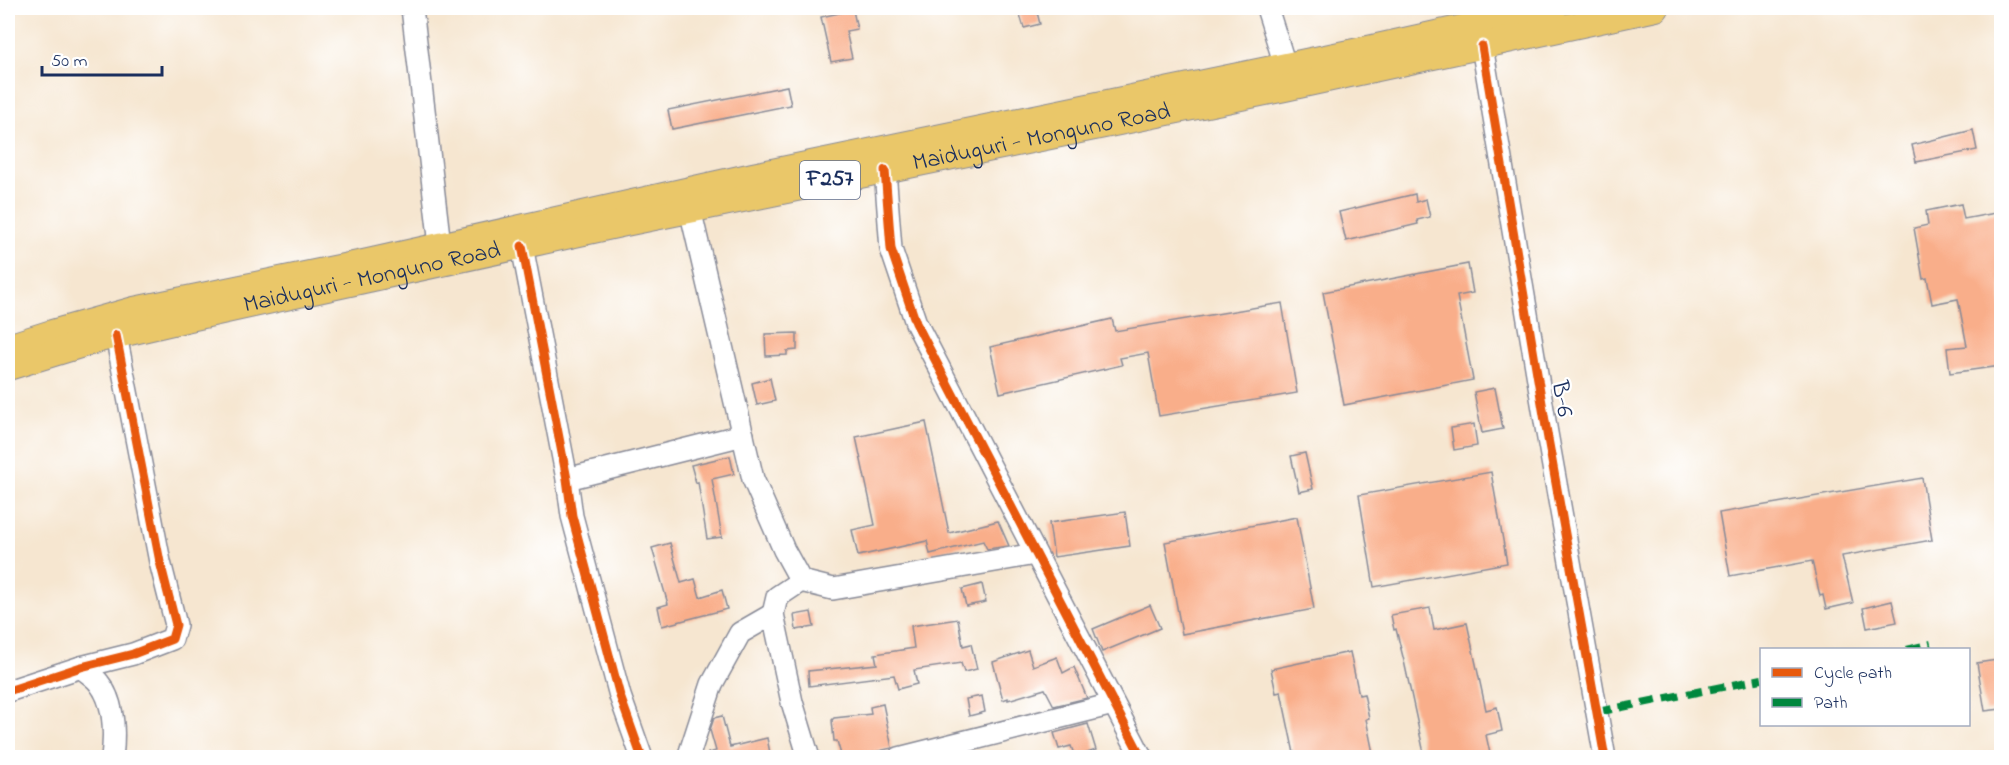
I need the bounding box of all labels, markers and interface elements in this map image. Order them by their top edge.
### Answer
scale bar [42,39,162,77]
text: 50 m [51,49,88,75]
street label: Maiduguri - Monguno Road [910,94,1174,181]
road number: F257 [800,161,860,199]
street label: Maiduguri - Monguno Road [240,233,504,323]
street label: B-6 [1540,377,1581,420]
legend [1760,648,1970,726]
text: Cycle path [1814,661,1892,687]
text: Path [1814,691,1848,717]

